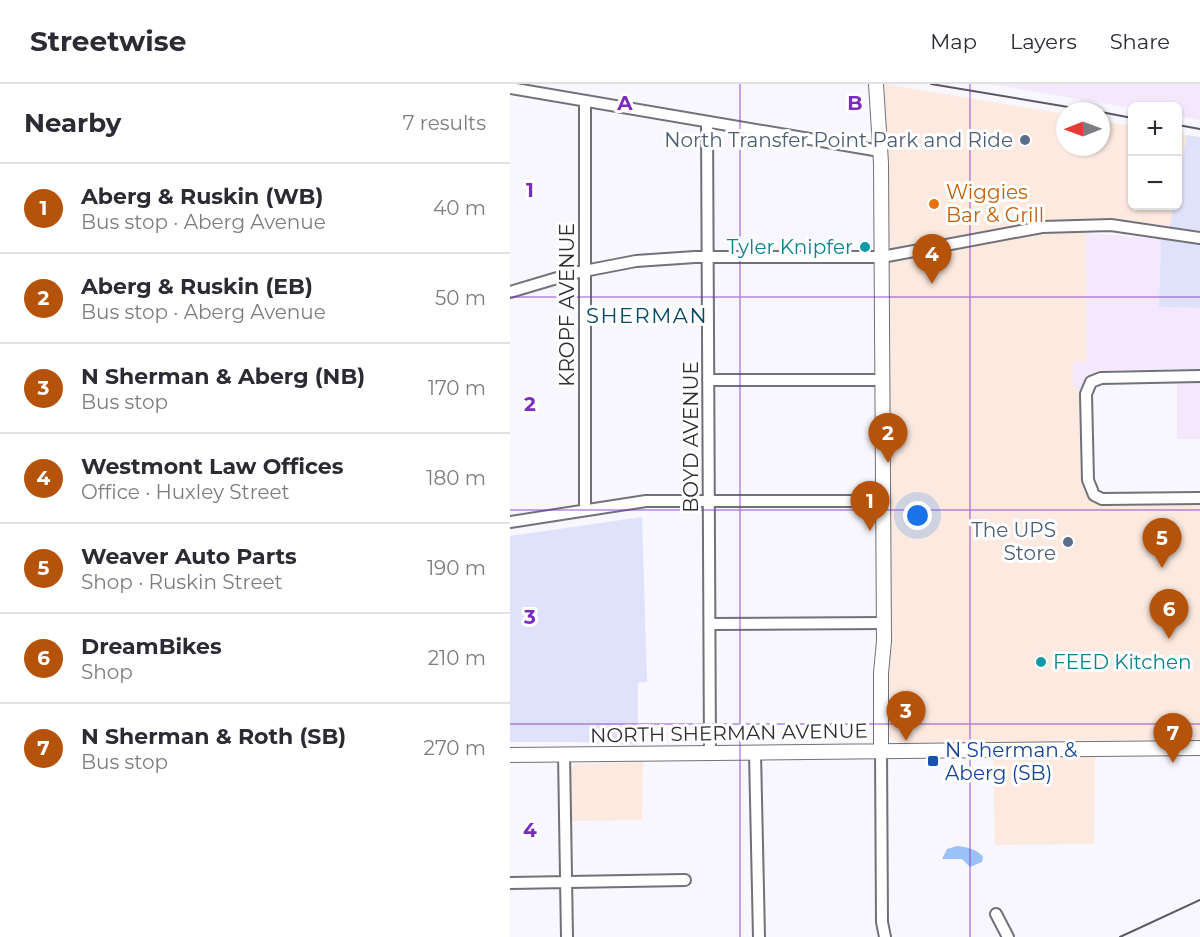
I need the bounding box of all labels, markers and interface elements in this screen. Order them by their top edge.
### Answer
text: Streetwise [30,24,186,58]
text: Map [930,29,977,54]
text: Layers [1010,29,1077,54]
text: Share [1110,29,1170,54]
text: A [616,91,633,115]
text: B [847,91,863,115]
north arrow [1056,102,1110,156]
map controls [1128,102,1182,210]
button: + [1128,102,1182,156]
text: Nearby [24,107,121,139]
text: 7 results [403,111,486,135]
place label: North Transfer Point Park and Ride [664,128,1013,152]
marker: North Transfer Point Park and Ride [1018,133,1032,147]
button: − [1128,156,1182,210]
text: 1 [526,178,534,202]
place label: Wiggies Bar & Grill [946,180,1044,227]
text: Aberg & Ruskin (WB) [81,183,323,210]
text: 1 [40,196,47,220]
text: 40 m [433,196,486,220]
marker: Wiggies Bar & Grill [927,197,941,211]
text: Bus stop · Aberg Avenue [81,210,326,234]
street label: KROPF AVENUE [555,223,579,387]
pin: 4 [912,234,952,284]
place label: Tyler Knipfer [727,235,853,259]
marker: Tyler Knipfer [858,240,872,254]
text: Aberg & Ruskin (EB) [81,273,313,300]
text: 2 [38,286,49,310]
text: 50 m [435,286,486,310]
text: Bus stop · Aberg Avenue [81,300,326,324]
district label: SHERMAN [586,303,708,328]
street label: BOYD AVENUE [679,361,703,513]
text: N Sherman & Aberg (NB) [81,363,365,390]
text: 3 [38,376,49,400]
text: 170 m [428,376,486,400]
text: Bus stop [81,390,168,414]
text: 2 [524,392,536,416]
pin: 2 [868,414,908,463]
text: Westmont Law Offices [81,453,343,480]
text: 4 [37,466,50,490]
text: 180 m [426,466,486,490]
text: Office · Huxley Street [81,480,290,504]
pin: 1 [850,482,890,531]
your location [903,501,932,530]
place label: The UPS Store [971,518,1056,565]
pin: 5 [1142,518,1182,568]
marker: The UPS Store [1061,535,1075,549]
text: Weaver Auto Parts [81,543,297,570]
text: 5 [38,556,49,580]
text: 190 m [427,556,486,580]
text: Shop · Ruskin Street [81,570,283,594]
pin: 6 [1150,590,1188,639]
text: 3 [523,605,536,629]
text: DreamBikes [81,633,222,660]
text: 6 [37,646,50,670]
text: 210 m [428,646,486,670]
place label: FEED Kitchen [1053,650,1192,674]
marker: FEED Kitchen [1034,655,1048,669]
text: Shop [81,660,133,684]
pin: 3 [886,692,926,741]
pin: 7 [1154,714,1192,763]
street label: NORTH SHERMAN AVENUE [590,719,868,747]
text: N Sherman & Roth (SB) [81,723,346,750]
text: 7 [37,736,50,760]
text: 270 m [424,736,486,760]
place label: N Sherman & Aberg (SB) [945,738,1078,785]
text: Bus stop [81,750,168,774]
marker: N Sherman & Aberg (SB) [926,754,940,768]
text: 4 [523,818,537,842]

